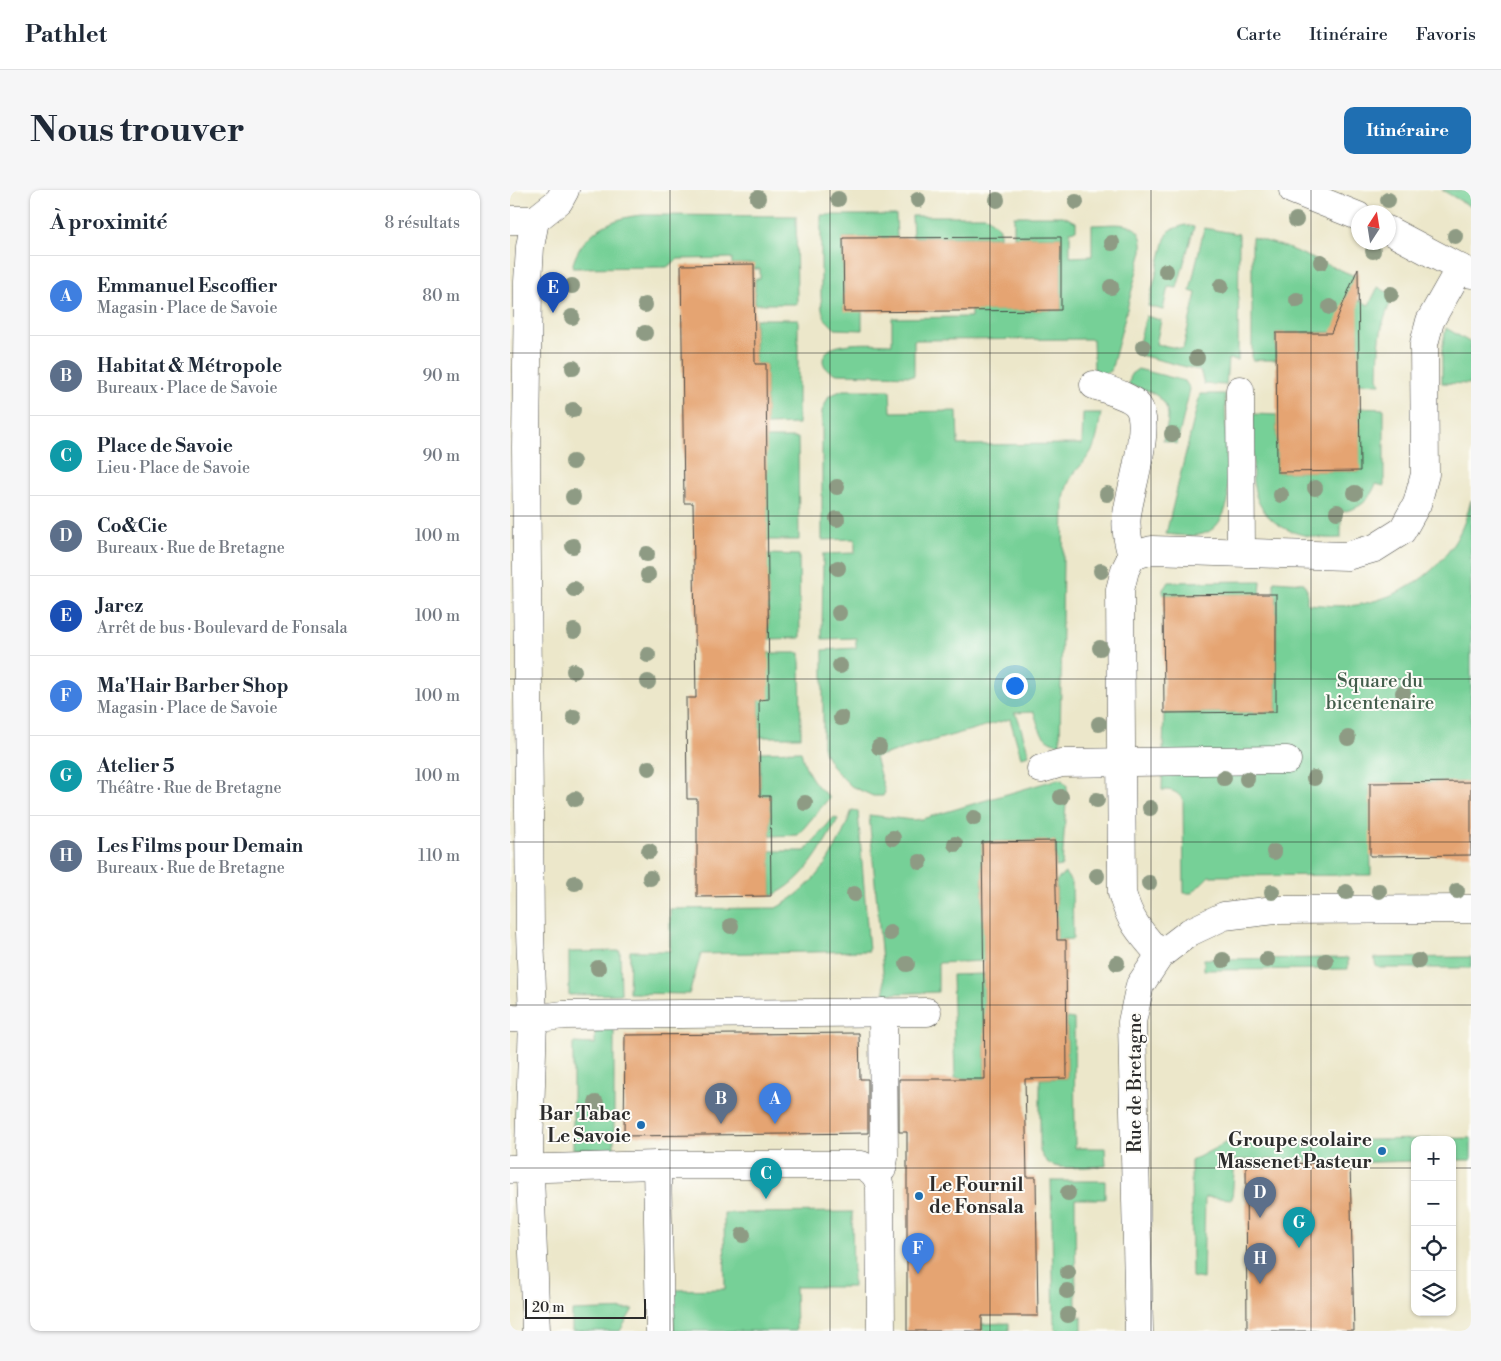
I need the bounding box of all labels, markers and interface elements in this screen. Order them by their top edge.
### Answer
text: Pathlet [25,20,107,50]
text: Carte [1236,23,1281,46]
text: Itinéraire [1309,23,1388,46]
text: Favoris [1416,23,1476,46]
button: Itinéraire [1344,107,1471,154]
text: Nous trouver [30,109,245,152]
north arrow [1351,205,1396,250]
text: À proximité [50,210,167,236]
text: 8 résultats [384,213,460,233]
pin: E [537,272,569,313]
text: Emmanuel Escoffier [97,274,278,298]
text: A [60,286,72,306]
text: 80 m [422,286,460,306]
text: Magasin · Place de Savoie [97,298,277,318]
text: Habitat & Métropole [97,354,282,378]
text: B [60,366,72,386]
text: 90 m [422,366,460,386]
text: Bureaux · Place de Savoie [97,378,278,398]
text: Place de Savoie [97,434,233,458]
text: C [60,446,72,466]
text: 90 m [422,446,460,466]
text: Lieu · Place de Savoie [97,458,250,478]
text: Co&Cie [97,514,167,538]
text: D [60,526,72,546]
text: 100 m [415,526,460,546]
text: Bureaux · Rue de Bretagne [97,538,285,558]
text: Jarez [97,594,143,618]
text: E [60,606,72,626]
text: 100 m [415,606,460,626]
text: Arrêt de bus · Boulevard de Fonsala [97,618,348,638]
park label: Square du bicentenaire [1326,669,1434,715]
your location [1002,673,1028,699]
text: Ma'Hair Barber Shop [97,674,289,698]
text: F [60,686,72,706]
text: 100 m [415,686,460,706]
text: Magasin · Place de Savoie [97,698,277,718]
text: Atelier 5 [97,754,174,778]
text: G [60,766,72,786]
text: 100 m [415,766,460,786]
text: Théâtre · Rue de Bretagne [97,778,282,798]
text: Les Films pour Demain [97,834,303,858]
text: H [59,846,73,866]
text: 110 m [418,846,460,866]
text: Bureaux · Rue de Bretagne [97,858,285,878]
street label: Rue de Bretagne [1123,1013,1147,1153]
pin: B [705,1083,737,1124]
pin: A [759,1083,791,1124]
place label: Bar Tabac Le Savoie [539,1102,631,1148]
marker: Bar Tabac Le Savoie [635,1119,647,1131]
place label: Groupe scolaire Massenet Pasteur [1217,1128,1372,1174]
map controls [1411,1136,1456,1316]
button: + [1411,1136,1456,1181]
marker: Groupe scolaire Massenet Pasteur [1376,1145,1388,1157]
pin: C [750,1158,782,1199]
place label: Le Fournil de Fonsala [929,1173,1025,1219]
pin: D [1244,1177,1276,1218]
button: − [1411,1181,1456,1226]
marker: Le Fournil de Fonsala [913,1190,925,1202]
pin: G [1283,1207,1315,1248]
button: locate [1411,1226,1456,1271]
pin: F [902,1233,934,1274]
pin: H [1244,1243,1276,1284]
button: layers [1411,1271,1456,1316]
scale bar [525,1296,646,1319]
text: 20 m [532,1299,564,1317]

